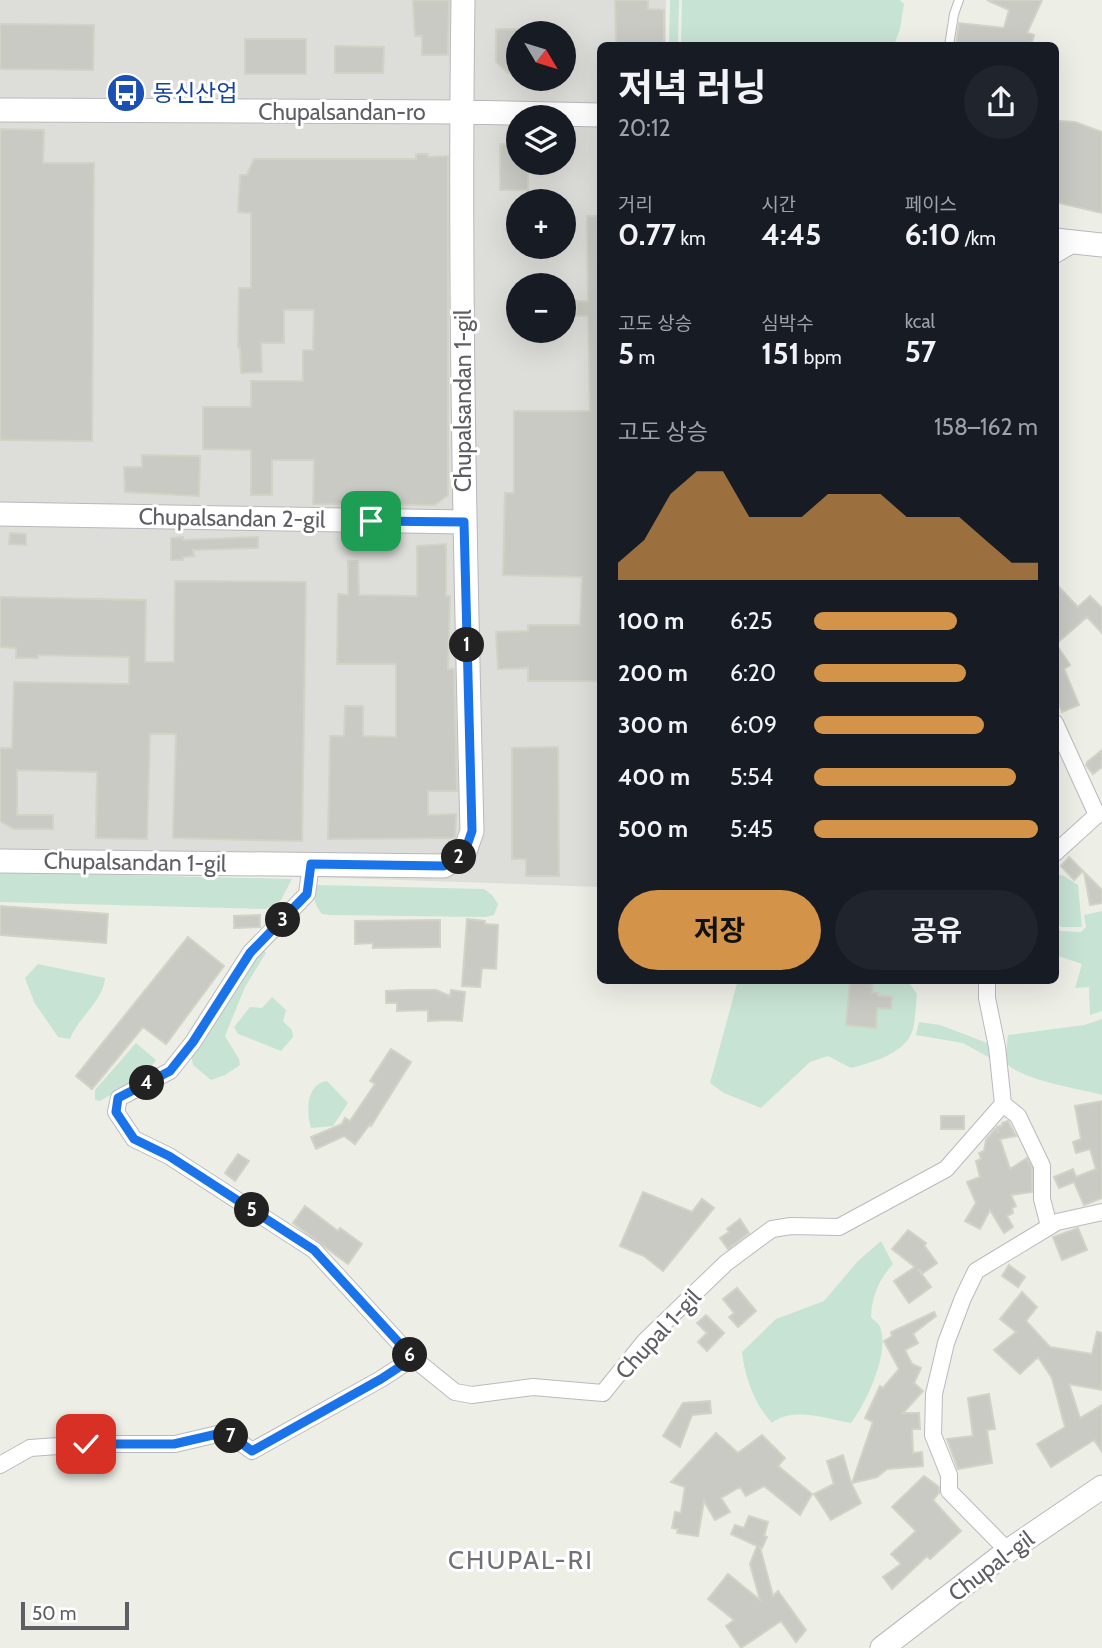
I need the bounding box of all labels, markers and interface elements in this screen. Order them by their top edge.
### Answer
north arrow [506,21,576,91]
map controls [506,21,576,343]
text: 저녁 러닝 [618,64,766,111]
button: share [964,65,1038,139]
bus stop icon: 동신산업 [105,72,147,114]
place label: 동신산업 [153,79,238,107]
street label: Chupalsandan-ro [258,98,426,126]
button: layers [506,105,576,175]
text: 20:12 [618,114,670,142]
button: + [506,189,576,259]
text: 거리 [618,193,653,216]
text: 시간 [761,193,796,216]
text: 페이스 [905,193,957,216]
text: 0.77 [618,216,676,253]
text: 4:45 [761,216,821,253]
text: 6:10 [905,216,960,253]
text: km [676,227,706,250]
text: /km [960,227,996,250]
button: − [506,273,576,343]
street label: Chupalsandan 1-gil [449,309,477,492]
text: kcal [905,310,935,333]
text: 고도 상승 [618,312,692,335]
text: 심박수 [761,312,814,335]
text: 57 [905,333,936,370]
text: 5 [618,335,634,372]
text: 151 [761,335,800,372]
text: m [634,346,655,369]
text: bpm [800,346,842,369]
text: 158–162 m [934,413,1038,441]
text: 고도 상승 [618,418,708,446]
pin [341,491,401,551]
street label: Chupalsandan 2-gil [138,502,326,534]
icon: arrive [352,502,390,540]
text: 100 m [618,607,684,635]
text: 6:25 [730,607,772,635]
pin: 1 [449,628,484,662]
text: 1 [463,633,470,656]
text: 200 m [618,659,688,687]
text: 6:20 [730,659,776,687]
text: 300 m [618,711,688,739]
text: 6:09 [730,711,777,739]
text: 400 m [618,763,690,791]
text: 5:54 [730,763,773,791]
text: 500 m [618,815,688,843]
text: 5:45 [730,815,773,843]
pin: 2 [442,840,476,874]
text: 2 [453,845,464,868]
street label: Chupalsandan 1-gil [43,846,227,878]
button: 저장 [618,890,821,970]
button: 공유 [835,890,1038,970]
pin: 3 [266,902,300,937]
text: 3 [277,908,288,931]
pin: 4 [130,1066,164,1100]
text: 4 [141,1071,152,1094]
pin: 5 [234,1192,270,1228]
text: 5 [246,1198,257,1221]
street label: Chupal 1-gil [609,1283,707,1385]
pin: 6 [392,1338,428,1372]
text: 6 [404,1343,415,1366]
pin [56,1414,116,1474]
pin: 7 [214,1418,248,1454]
text: 7 [226,1424,235,1447]
icon: check [67,1425,105,1463]
street label: Chupal-gil [943,1524,1040,1607]
district label: CHUPAL-RI [448,1544,594,1576]
scale bar [21,1599,130,1631]
text: 50 m [32,1602,76,1625]

